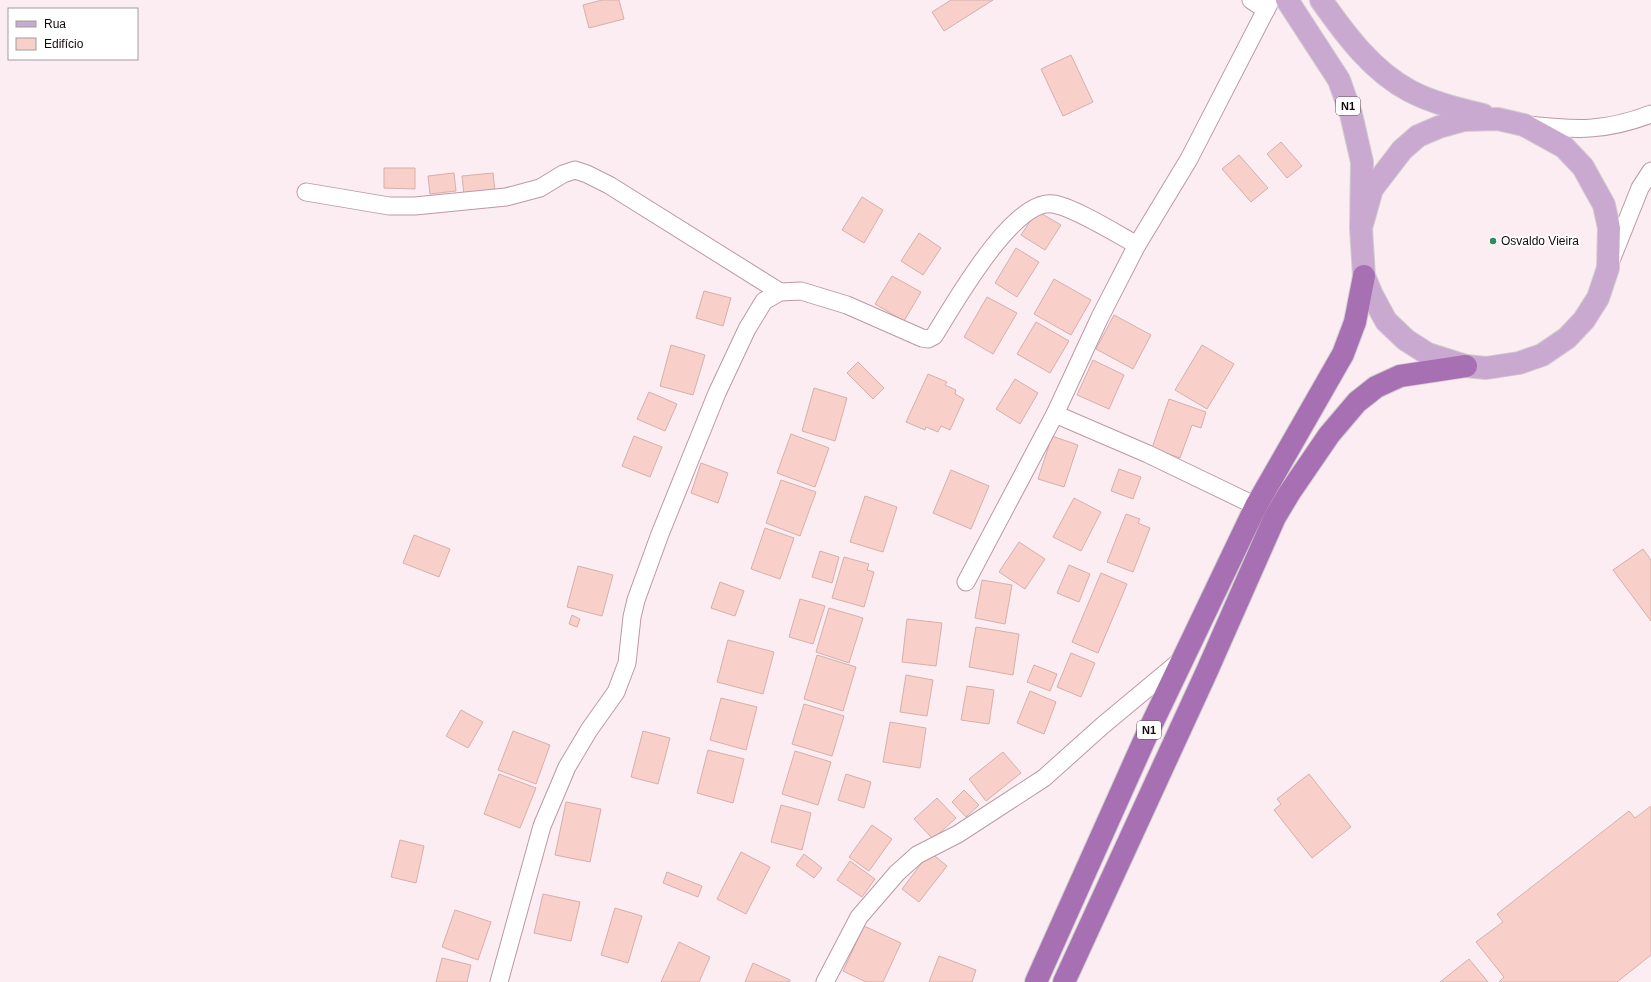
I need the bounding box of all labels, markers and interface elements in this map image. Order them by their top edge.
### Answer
legend [8,8,138,60]
text: Rua [44,17,66,31]
text: Edifício [44,37,84,51]
road number: N1 [1336,97,1360,115]
place label: Osvaldo Vieira [1501,234,1579,248]
marker: Osvaldo Vieira [1488,236,1498,246]
road number: N1 [1137,721,1161,739]

